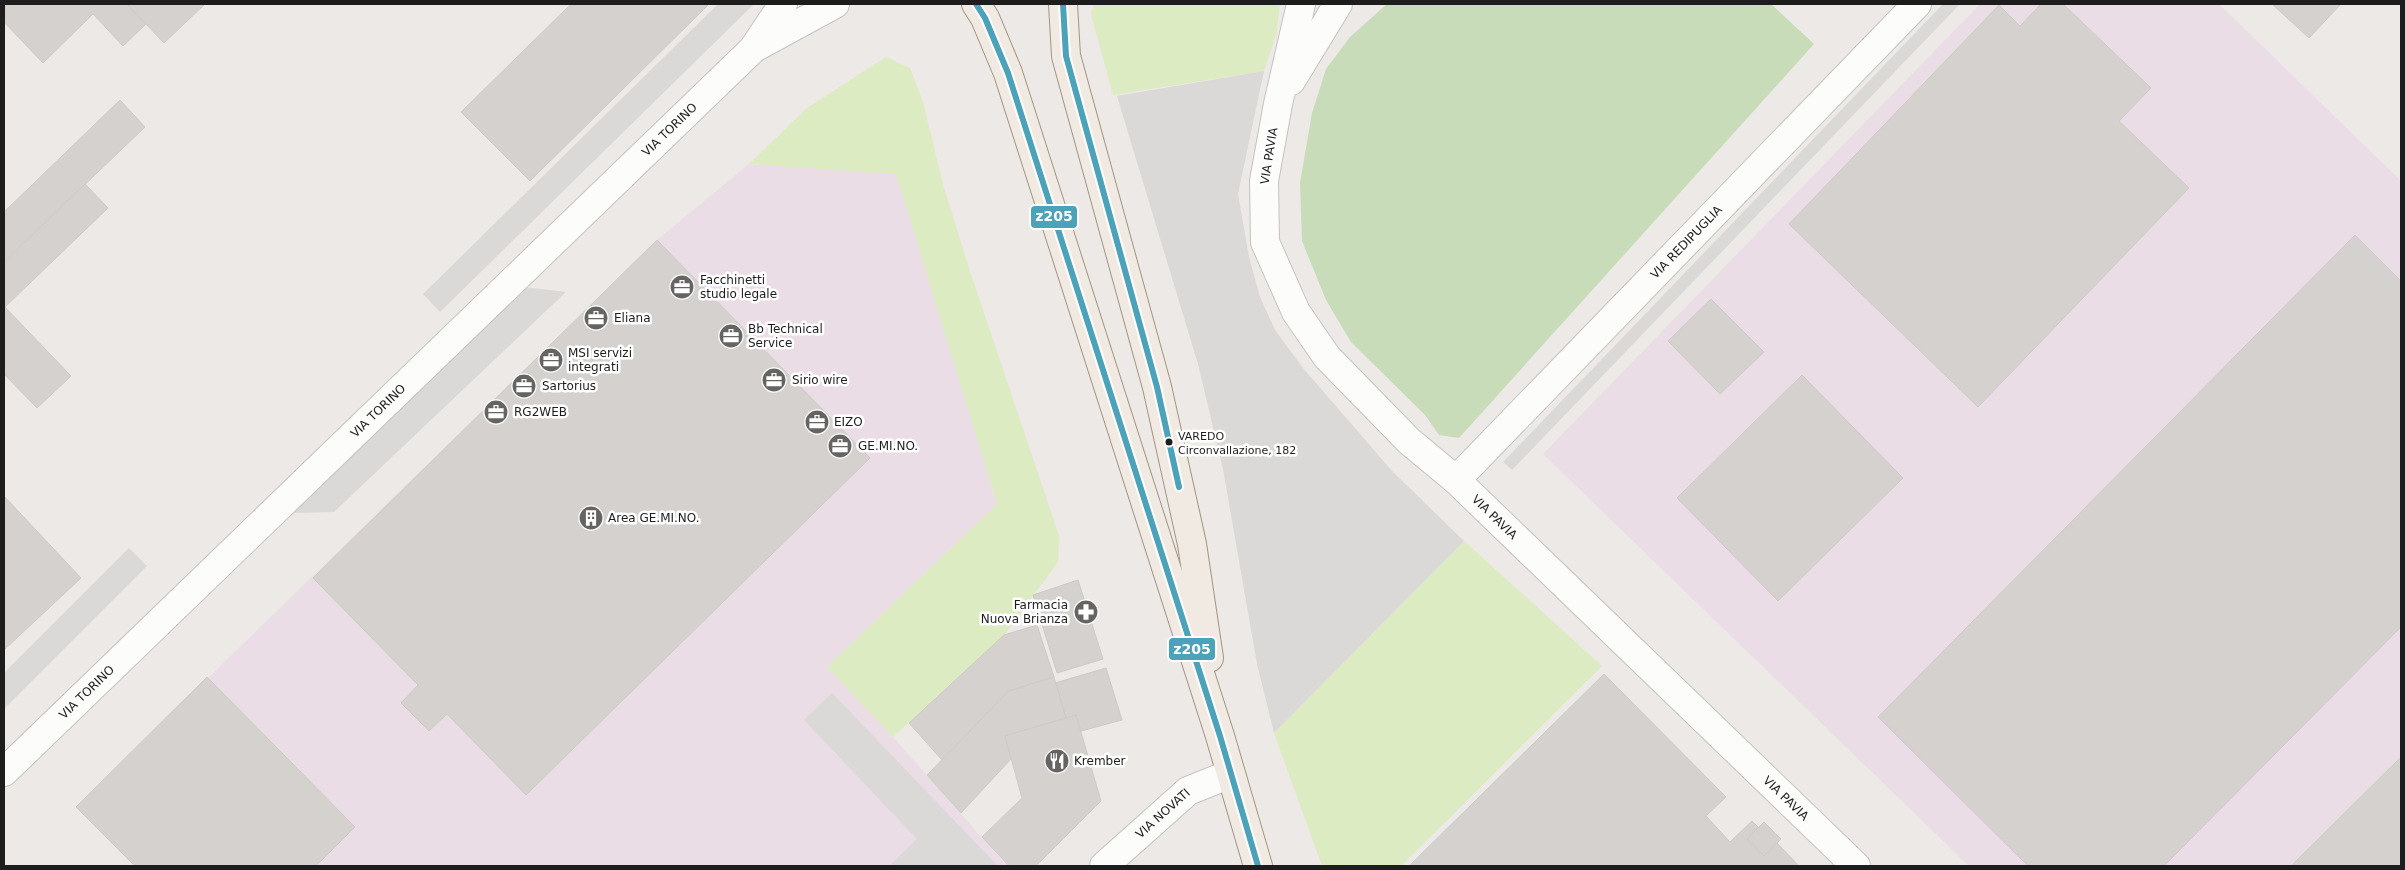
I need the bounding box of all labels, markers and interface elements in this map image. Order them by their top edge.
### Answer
street label: VIA TORINO [639,100,700,159]
street label: VIA PAVIA [1258,126,1281,186]
street label: VIA REDIPUGLIA [1648,202,1725,282]
line badge: z205 [1030,205,1078,229]
text: z205 [1035,208,1073,224]
place label: Facchinetti studio legale [700,273,777,301]
office icon: Facchinetti studio legale [669,274,695,300]
office icon: Eliana [583,305,609,331]
place label: Eliana [614,311,651,325]
place label: Bb Technical Service [748,322,823,350]
office icon: Bb Technical Service [718,323,744,349]
place label: MSI servizi integrati [568,346,632,374]
office icon: MSI servizi integrati [538,347,564,373]
office icon: Sirio wire [761,367,787,393]
office icon: Sartorius [511,373,537,399]
place label: Sirio wire [792,373,848,387]
place label: Sartorius [542,379,596,393]
street label: VIA TORINO [348,381,409,441]
office icon: RG2WEB [483,399,509,425]
place label: RG2WEB [514,405,567,419]
office icon: EIZO [804,409,830,435]
place label: EIZO [834,415,863,429]
place label: VAREDO Circonvallazione, 182 [1178,430,1296,457]
office icon: GE.MI.NO. [827,433,853,459]
marker: VAREDO Circonvallazione, 182 [1164,437,1174,447]
place label: GE.MI.NO. [858,439,918,453]
street label: VIA PAVIA [1469,492,1521,543]
building icon: Area GE.MI.NO. [578,505,604,531]
place label: Area GE.MI.NO. [608,511,700,525]
place label: Farmacia Nuova Brianza [981,598,1068,626]
pharmacy icon: Farmacia Nuova Brianza [1073,599,1099,625]
line badge: z205 [1168,637,1216,661]
text: z205 [1173,641,1211,657]
street label: VIA TORINO [56,662,117,722]
restaurant icon: Krember [1044,748,1070,774]
place label: Krember [1074,754,1126,768]
street label: VIA PAVIA [1760,773,1812,824]
street label: VIA NOVATI [1133,786,1193,841]

